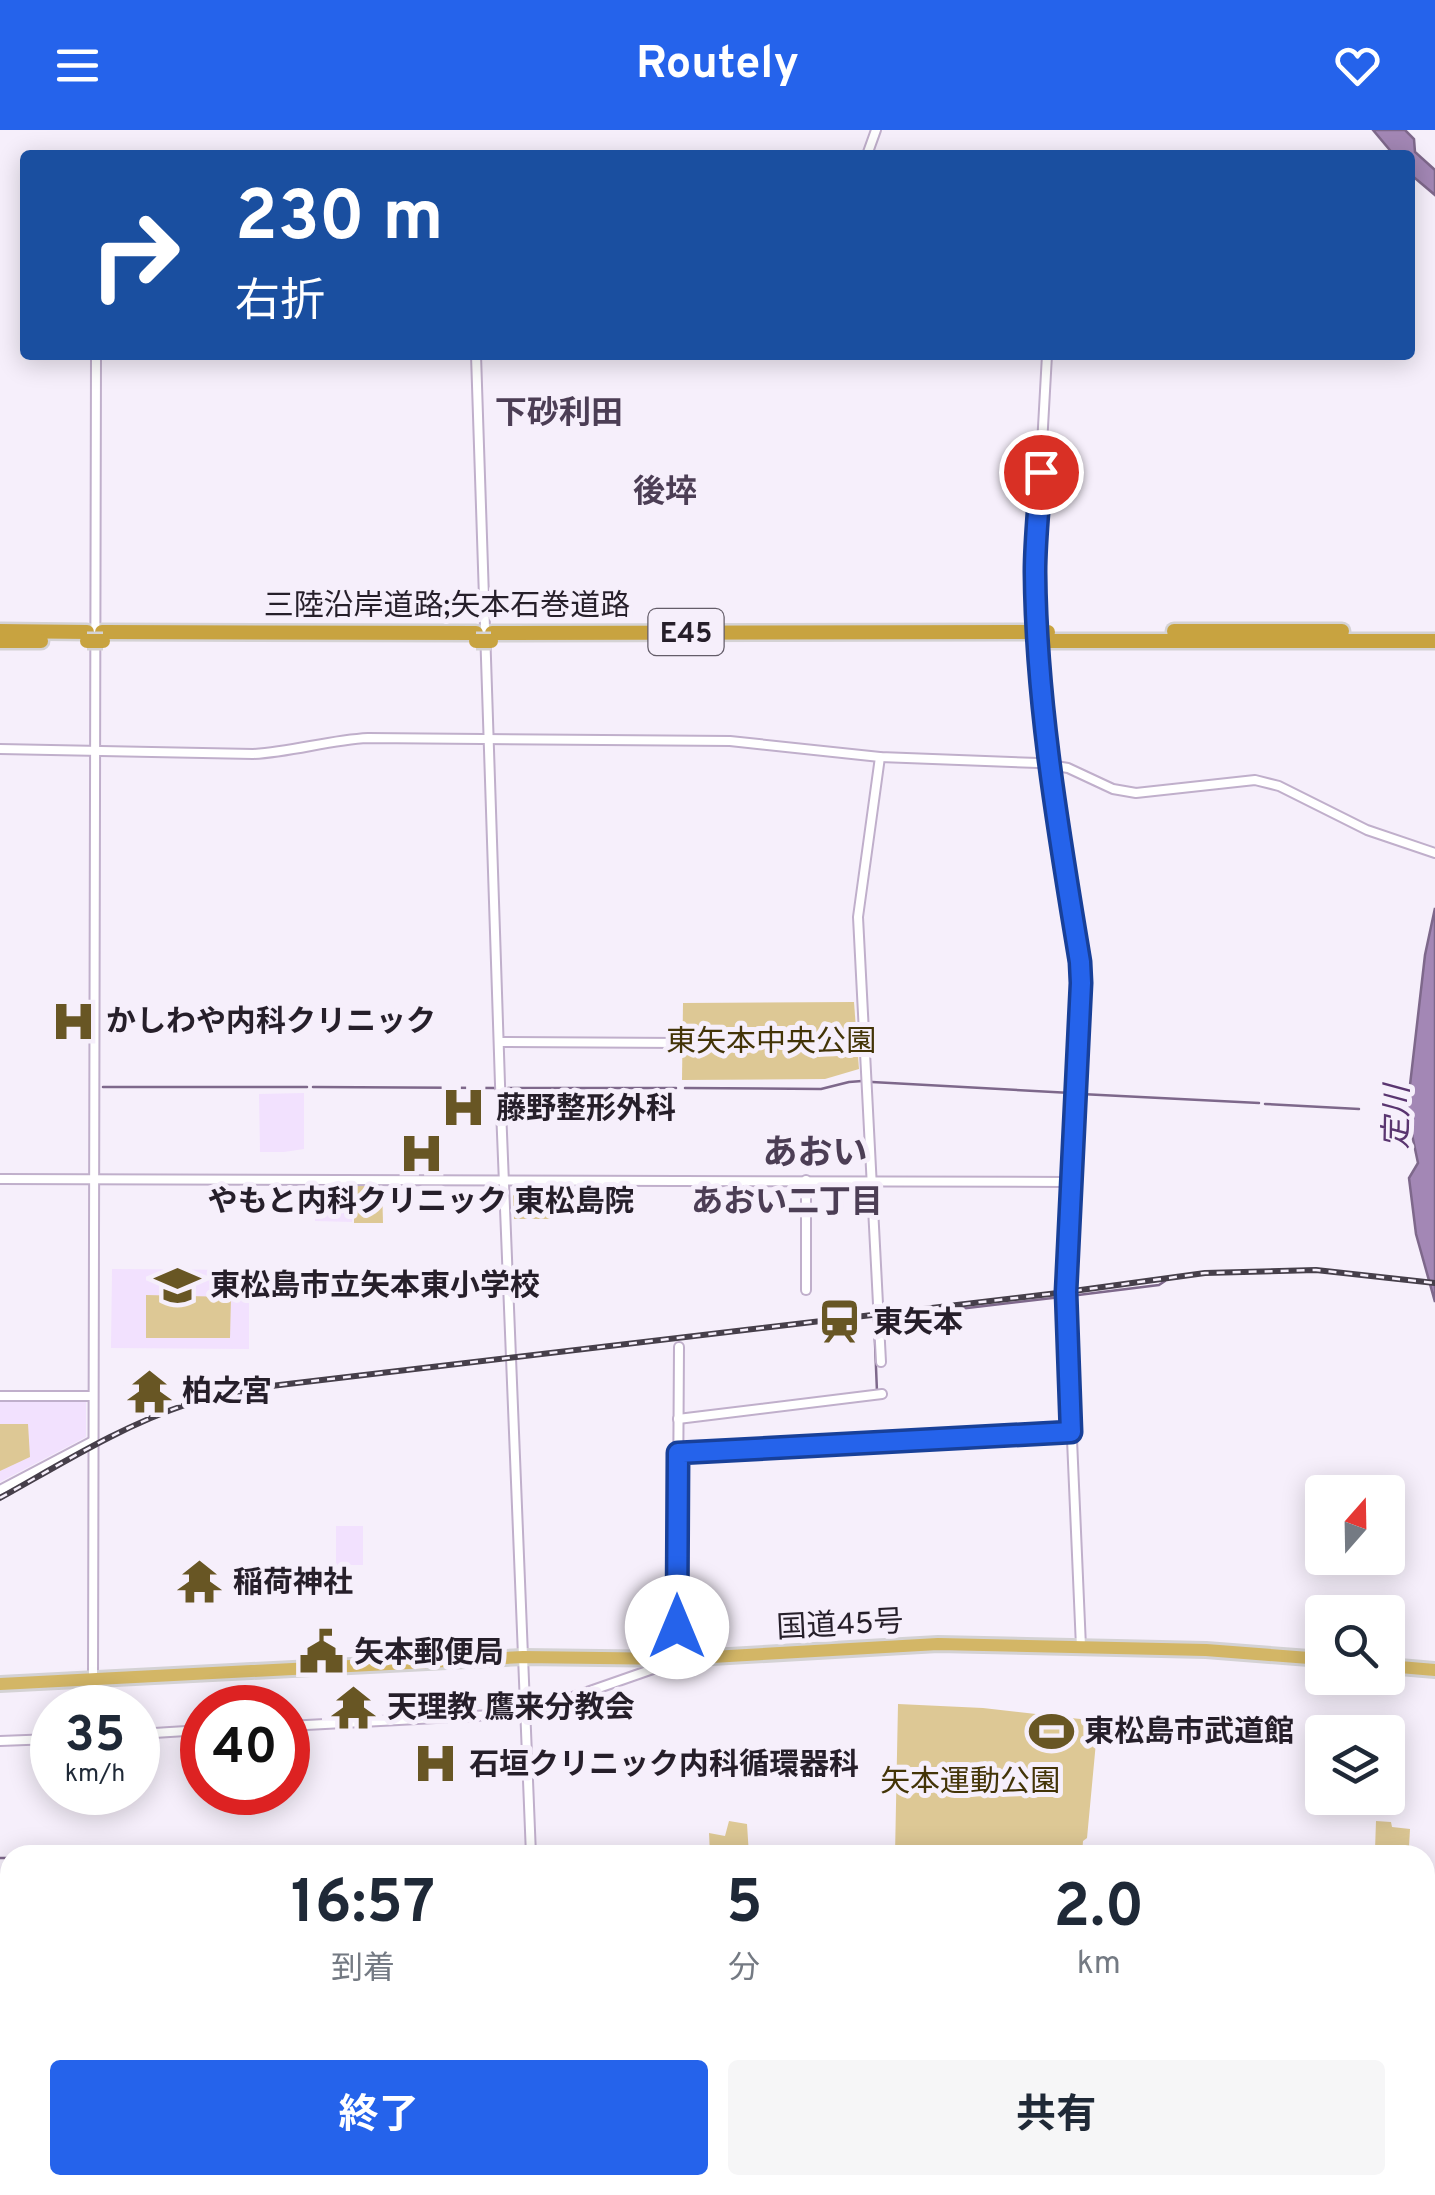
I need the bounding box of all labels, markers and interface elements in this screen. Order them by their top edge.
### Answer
text: Routely [636,37,799,94]
icon: menu [50,38,105,93]
icon: heart [1330,38,1385,93]
text: 230 m [235,176,444,265]
icon: right [70,190,200,320]
text: 右折 [235,275,325,332]
district label: 下砂利田 [495,395,623,435]
pin [999,430,1084,515]
icon: arrive [1014,445,1069,500]
district label: 後埣 [633,474,697,514]
street label: 三陸沿岸道路;矢本石巻道路 [264,589,630,626]
road number: E45 [648,609,724,655]
hospital icon: かしわや内科クリニック [49,997,97,1045]
place label: かしわや内科クリニック [106,1005,436,1042]
park label: 東矢本中央公園 [666,1025,876,1062]
water label: 定川 [1378,1082,1420,1149]
hospital icon: 藤野整形外科 [439,1084,487,1132]
place label: 藤野整形外科 [496,1092,676,1129]
hospital icon: やもと内科クリニック 東松島院 [397,1130,445,1178]
district label: あおい [762,1133,868,1177]
district label: あおい二丁目 [691,1184,883,1224]
place label: やもと内科クリニック 東松島院 [208,1185,634,1222]
school or university icon: 東松島市立矢本東小学校 [153,1261,201,1309]
place label: 東松島市立矢本東小学校 [210,1269,540,1306]
station icon: 東矢本 [816,1298,864,1346]
place label: 東矢本 [873,1306,963,1343]
temple icon: 柏之宮 [125,1367,173,1415]
place label: 柏之宮 [182,1375,272,1412]
north arrow [1305,1475,1405,1575]
map controls [1305,1475,1405,1815]
temple icon: 稲荷神社 [176,1558,224,1606]
place label: 稲荷神社 [233,1566,353,1603]
position arrow [625,1575,729,1679]
button: search [1305,1595,1405,1695]
street label: 国道45号 [776,1605,905,1648]
public building icon: 矢本郵便局 [297,1628,345,1676]
place label: 矢本郵便局 [354,1636,504,1673]
temple icon: 天理教 鷹来分教会 [330,1683,378,1731]
speed limit sign: 40 [180,1685,310,1815]
place label: 天理教 鷹来分教会 [387,1691,635,1728]
text: 35 [65,1706,125,1769]
sports icon: 東松島市武道館 [1027,1707,1075,1755]
place label: 東松島市武道館 [1084,1715,1294,1752]
button: layers [1305,1715,1405,1815]
hospital icon: 石垣クリニック内科循環器科 [412,1740,460,1788]
place label: 石垣クリニック内科循環器科 [469,1748,859,1785]
text: km/h [65,1759,125,1791]
park label: 矢本運動公園 [880,1765,1060,1802]
text: 16:57 [291,1868,435,1944]
text: 5 [726,1868,763,1944]
text: 2.0 [1053,1872,1144,1948]
text: km [1077,1945,1121,1985]
text: 到着 [331,1950,395,1990]
text: 分 [728,1950,760,1990]
button: 終了 [50,2060,708,2175]
button: 共有 [728,2060,1385,2175]

